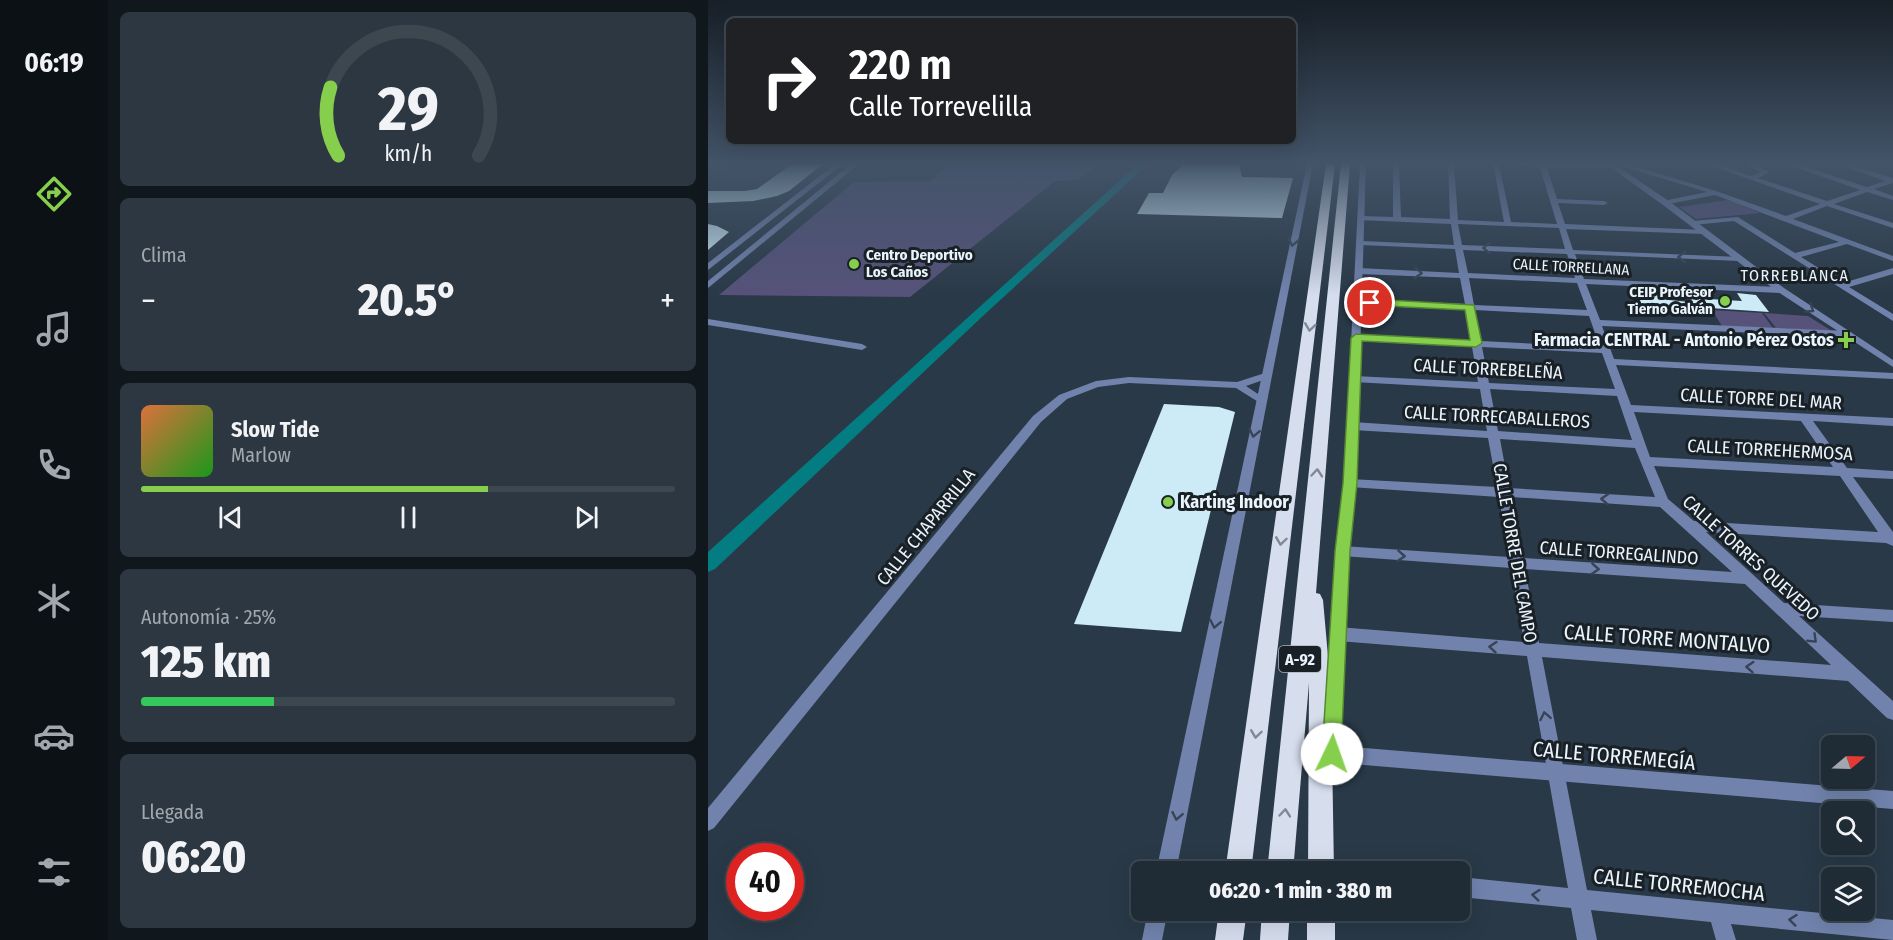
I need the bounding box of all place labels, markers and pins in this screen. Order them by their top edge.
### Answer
place label: Centro Deportivo Los Caños [866,246,973,281]
marker: Centro Deportivo Los Caños [847,257,861,271]
pin [1344,277,1395,328]
place label: CEIP Profesor Tierno Galván [1627,283,1714,318]
marker: CEIP Profesor Tierno Galván [1718,294,1732,308]
place label: Farmacia CENTRAL - Antonio Pérez Ostos [1534,329,1834,351]
marker: Farmacia CENTRAL - Antonio Pérez Ostos [1839,333,1853,347]
place label: Karting Indoor [1180,491,1289,513]
marker: Karting Indoor [1161,495,1175,509]

